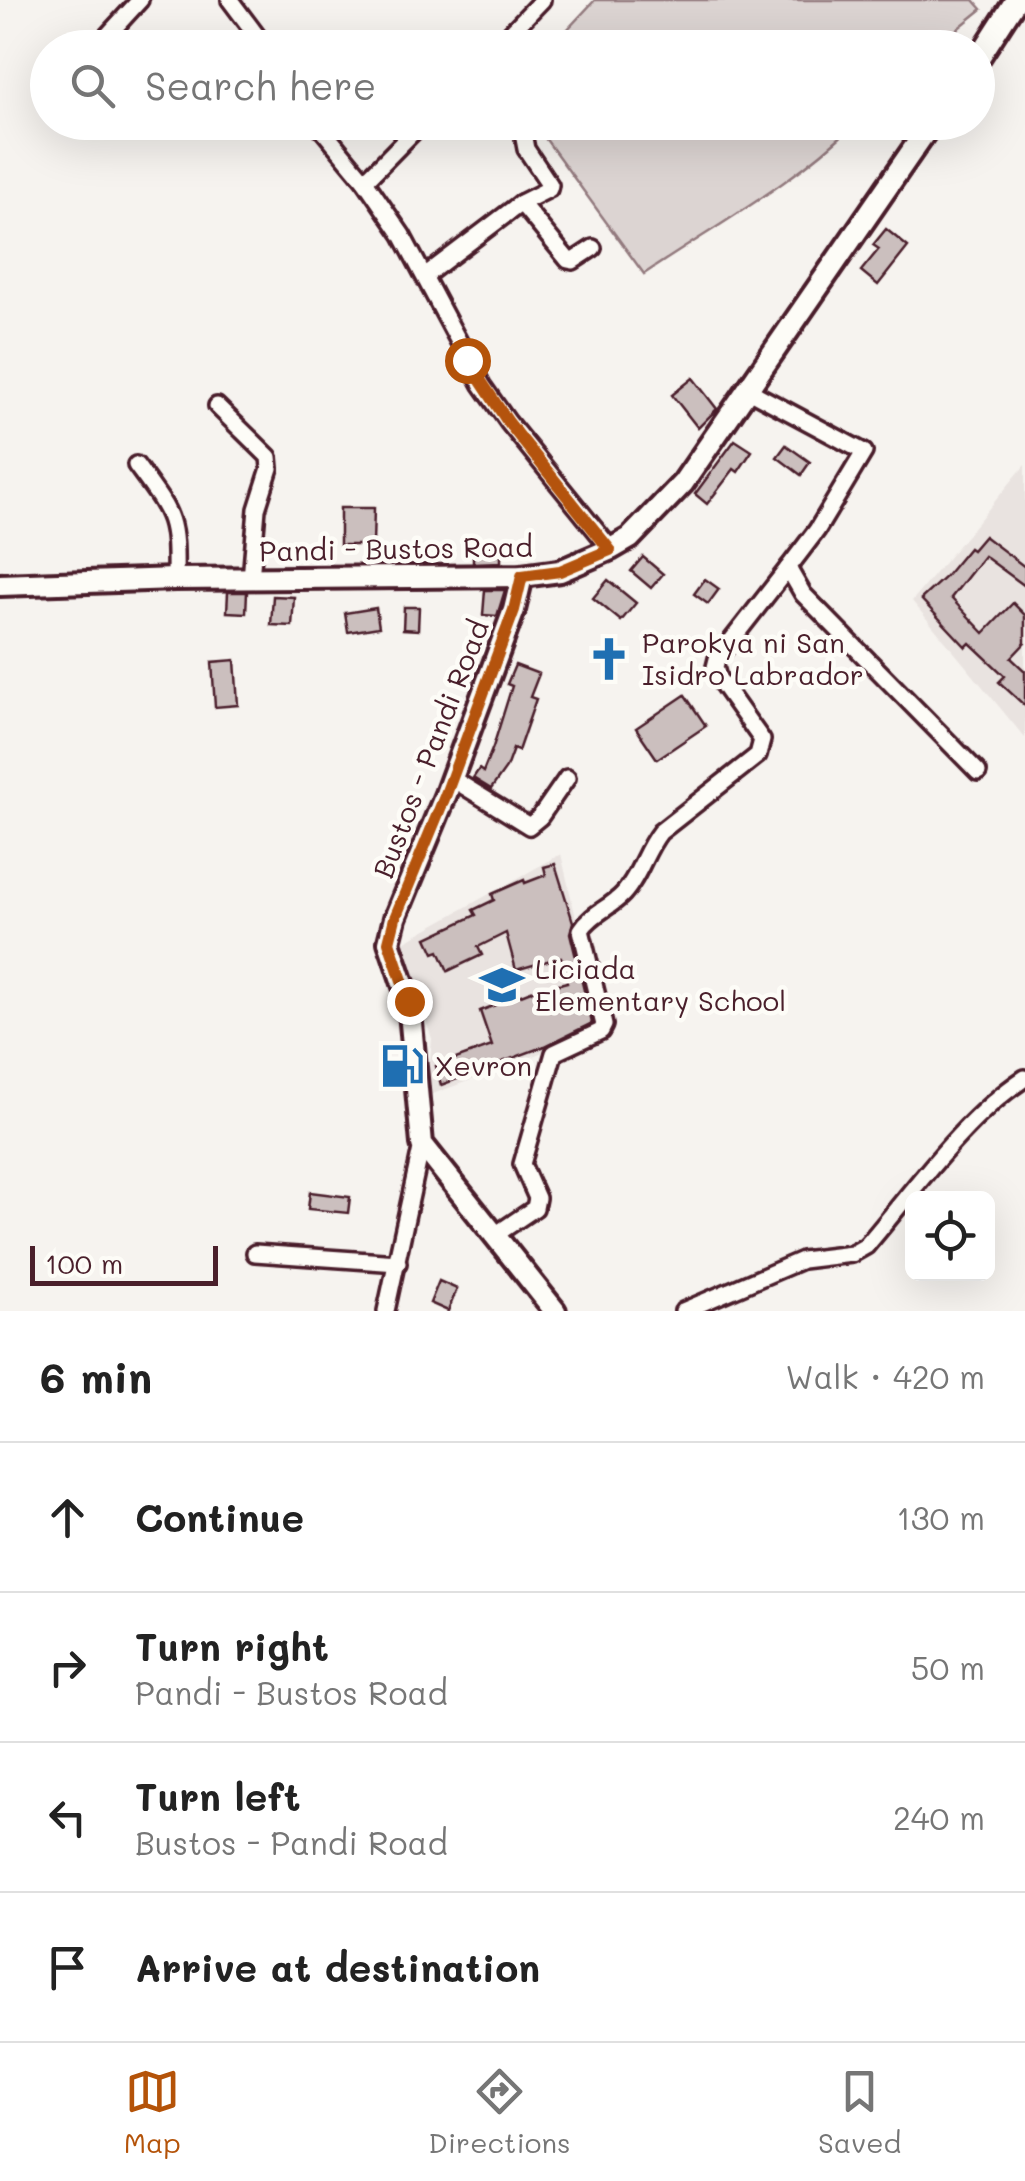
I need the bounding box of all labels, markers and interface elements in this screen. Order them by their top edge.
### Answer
search box [30,30,995,140]
icon: search [65,58,120,113]
text: Search here [145,60,376,110]
route start [445,338,491,384]
street label: Pandi - Bustos Road [259,528,533,568]
street label: Bustos - Pandi Road [364,614,496,883]
place label: Parokya ni San Isidro Labrador [642,624,864,692]
church icon: Parokya ni San Isidro Labrador [585,635,633,683]
place label: Liciada Elementary School [535,950,786,1018]
school or university icon: Liciada Elementary School [478,961,526,1009]
route end [387,979,433,1025]
fuel station icon: Xevron [378,1042,426,1090]
place label: Xevron [435,1047,532,1083]
map controls [905,1191,995,1281]
button: locate [905,1191,995,1281]
scale bar [30,1241,218,1286]
text: 100 m [45,1245,123,1281]
text: 6 min [40,1349,152,1404]
text: Walk · 420 m [785,1355,985,1397]
icon: ahead [40,1490,95,1545]
text: Continue [135,1492,304,1542]
text: 130 m [896,1496,985,1538]
text: Turn right [135,1621,329,1671]
icon: right [40,1640,95,1695]
text: 50 m [911,1646,985,1688]
text: Pandi - Bustos Road [135,1671,448,1713]
text: Turn left [135,1771,301,1821]
icon: left [40,1790,95,1845]
text: 240 m [893,1796,985,1838]
text: Bustos - Pandi Road [135,1821,448,1863]
icon: arrive [40,1940,95,1995]
text: Arrive at destination [135,1942,540,1992]
tab: Map [124,2064,181,2160]
tab: Directions [428,2064,571,2160]
tab: Saved [818,2064,901,2160]

